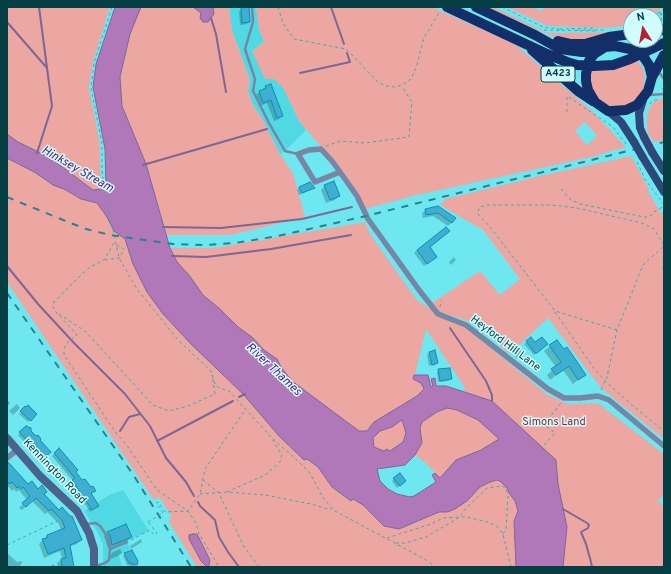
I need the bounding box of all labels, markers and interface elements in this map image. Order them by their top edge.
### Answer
north arrow [623,8,663,48]
text: N [636,10,646,25]
road number: A423 [541,66,575,82]
water label: Hinksey Stream [39,144,115,196]
street label: Heyford Hill Lane [467,313,543,375]
water label: River Thames [242,341,304,399]
park label: Simons Land [522,416,586,430]
street label: Kennington Road [20,437,88,507]

